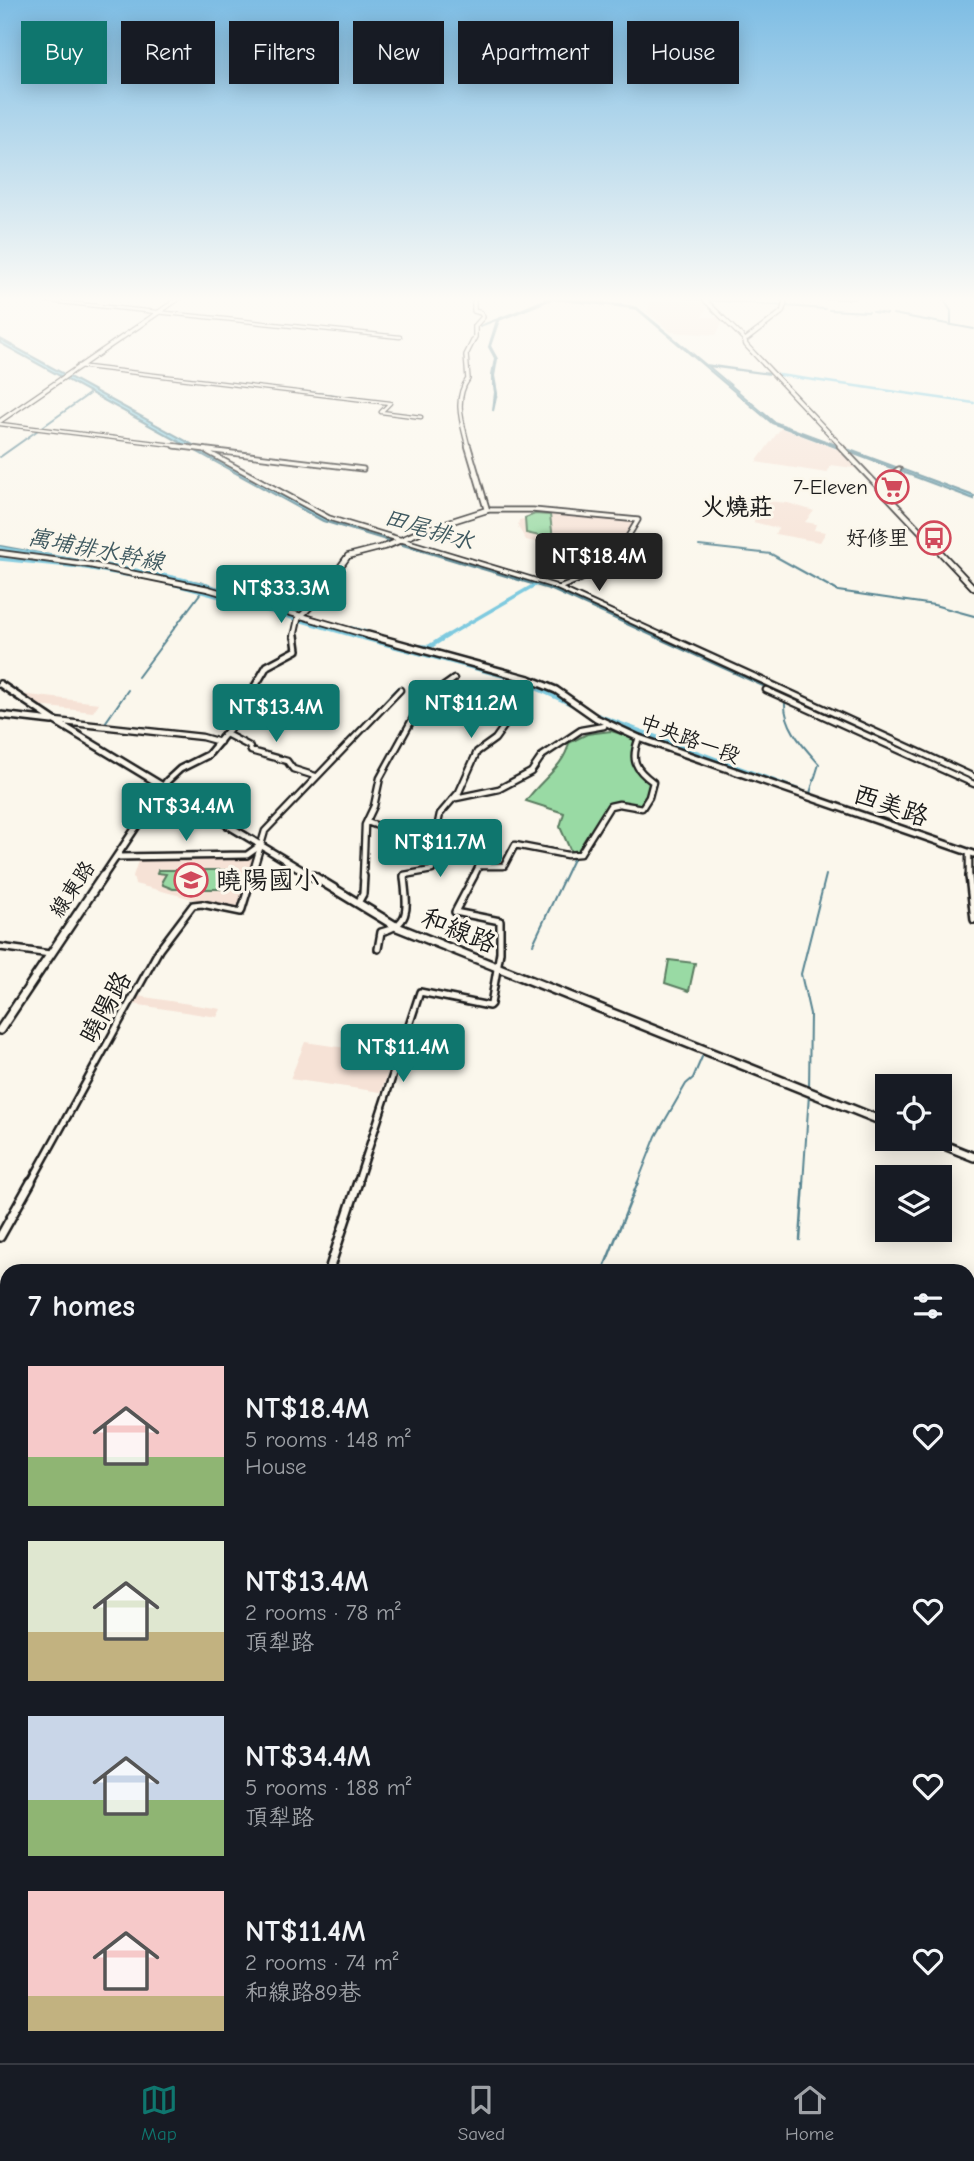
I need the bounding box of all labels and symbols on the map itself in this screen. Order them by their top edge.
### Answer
supermarket icon: 7-Eleven [873,468,911,506]
place label: 7-Eleven [793,475,868,499]
district label: 火燒莊 [701,493,773,521]
water label: 田尾排水 [381,503,478,556]
bus stop icon: 好修里 [915,519,953,557]
water label: 寓埔排水幹線 [26,523,167,576]
place label: 好修里 [846,526,909,550]
pin: NT$18.4M [527,534,671,593]
pin: NT$33.3M [209,566,353,625]
pin: NT$11.2M [399,680,543,740]
pin: NT$13.4M [204,684,348,744]
street label: 中央路一段 [637,710,743,768]
street label: 西美路 [849,779,932,833]
pin: NT$34.4M [114,784,258,843]
pin: NT$11.7M [368,820,512,879]
street label: 線東路 [44,856,100,922]
school or university icon: 曉陽國小 [172,861,210,899]
place label: 曉陽國小 [216,866,320,896]
street label: 和線路 [417,902,500,959]
street label: 曉陽路 [74,966,138,1049]
pin: NT$11.4M [331,1024,475,1084]

